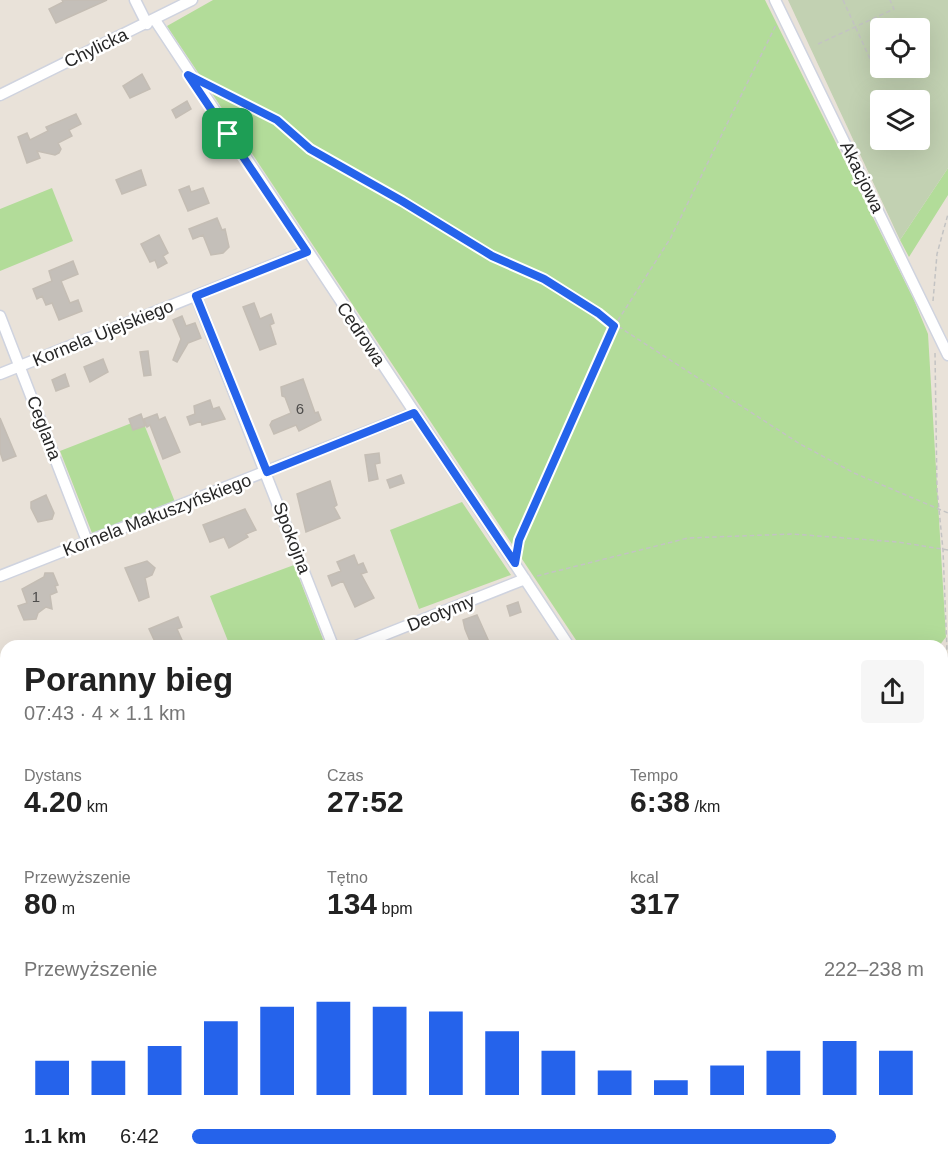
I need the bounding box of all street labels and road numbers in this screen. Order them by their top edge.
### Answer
street label: Chylicka [61,24,132,72]
street label: Akacjowa [836,138,888,217]
street label: Kornela Ujejskiego [30,296,176,370]
street label: Cedrowa [333,299,390,370]
street label: Ceglana [23,393,66,464]
street label: Kornela Makuszyńskiego [60,470,254,560]
street label: Spokojna [269,499,315,578]
street label: Deotymy [404,590,478,636]

